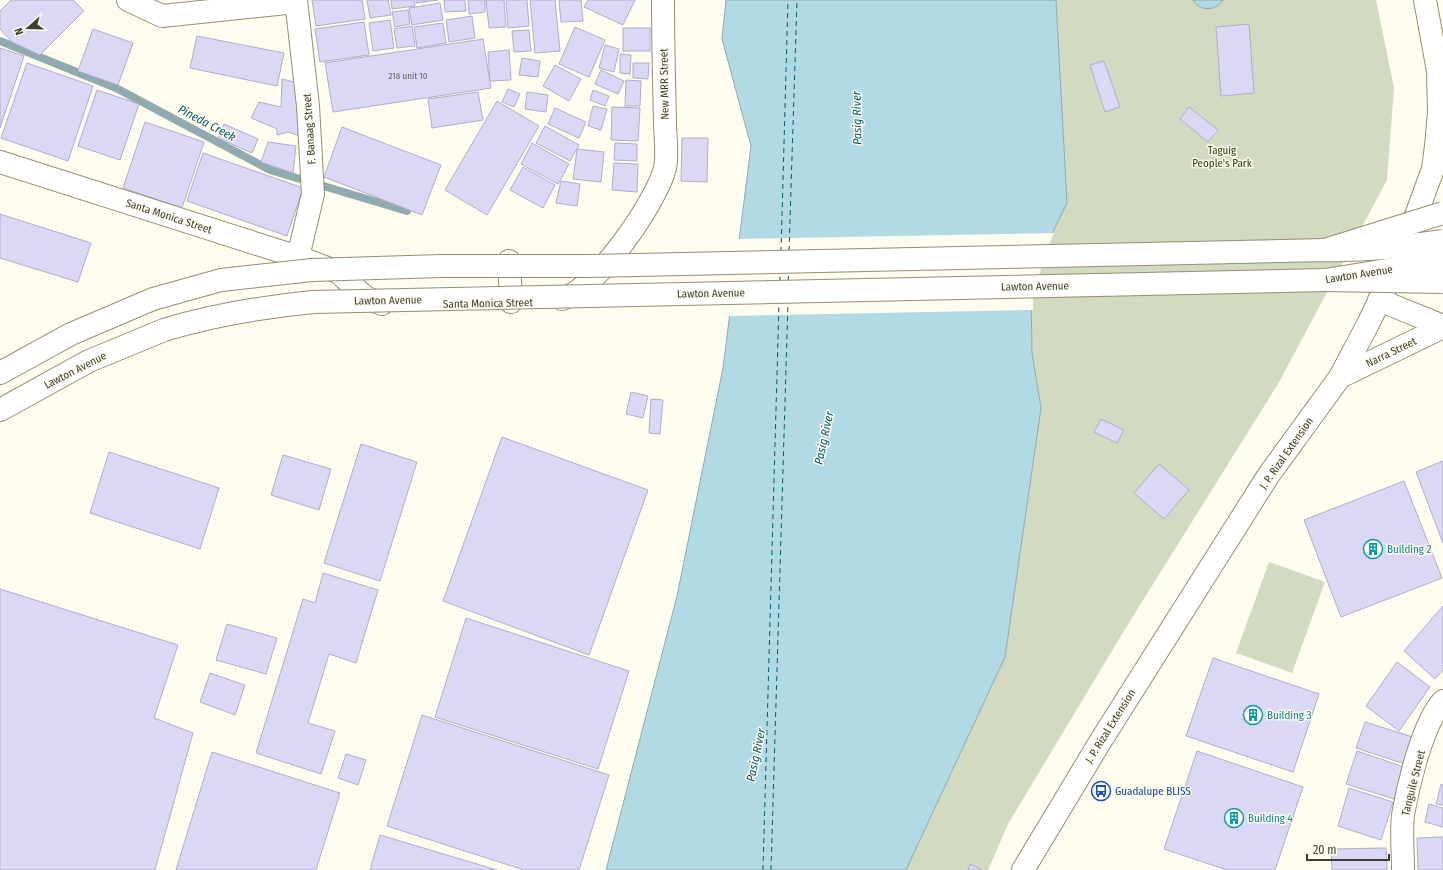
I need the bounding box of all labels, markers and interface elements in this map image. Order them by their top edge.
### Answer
north arrow [8,8,48,48]
text: N [12,26,26,37]
street label: New MRR Street [657,48,672,120]
house number: 218 unit 10 [389,71,428,81]
water label: Pasig River [850,90,864,145]
street label: F. Banaag Street [300,92,318,165]
water label: Pineda Creek [176,102,238,144]
park label: Taguig People's Park [1192,144,1253,170]
street label: Santa Monica Street [124,196,214,237]
street label: Lawton Avenue [1324,263,1394,286]
street label: Lawton Avenue [1001,279,1069,294]
street label: Lawton Avenue [677,286,745,301]
street label: Lawton Avenue [354,293,422,308]
street label: Santa Monica Street [443,296,533,311]
street label: Narra Street [1364,335,1419,370]
street label: Lawton Avenue [42,349,108,392]
water label: Pasig River [812,409,837,466]
street label: J. P. Rizal Extension [1257,415,1316,492]
building icon: Building 2 [1362,538,1384,560]
place label: Building 2 [1387,543,1432,556]
street label: J. P. Rizal Extension [1082,687,1138,766]
building icon: Building 3 [1242,704,1264,726]
place label: Building 3 [1267,709,1312,722]
water label: Pasig River [744,726,769,783]
street label: Tanguile Street [1399,749,1428,817]
bus stop icon: Guadalupe BLISS [1090,780,1112,802]
place label: Guadalupe BLISS [1115,785,1191,798]
building icon: Building 4 [1223,807,1245,829]
place label: Building 4 [1248,812,1294,825]
scale bar [1307,836,1389,862]
text: 20 m [1313,843,1337,857]

